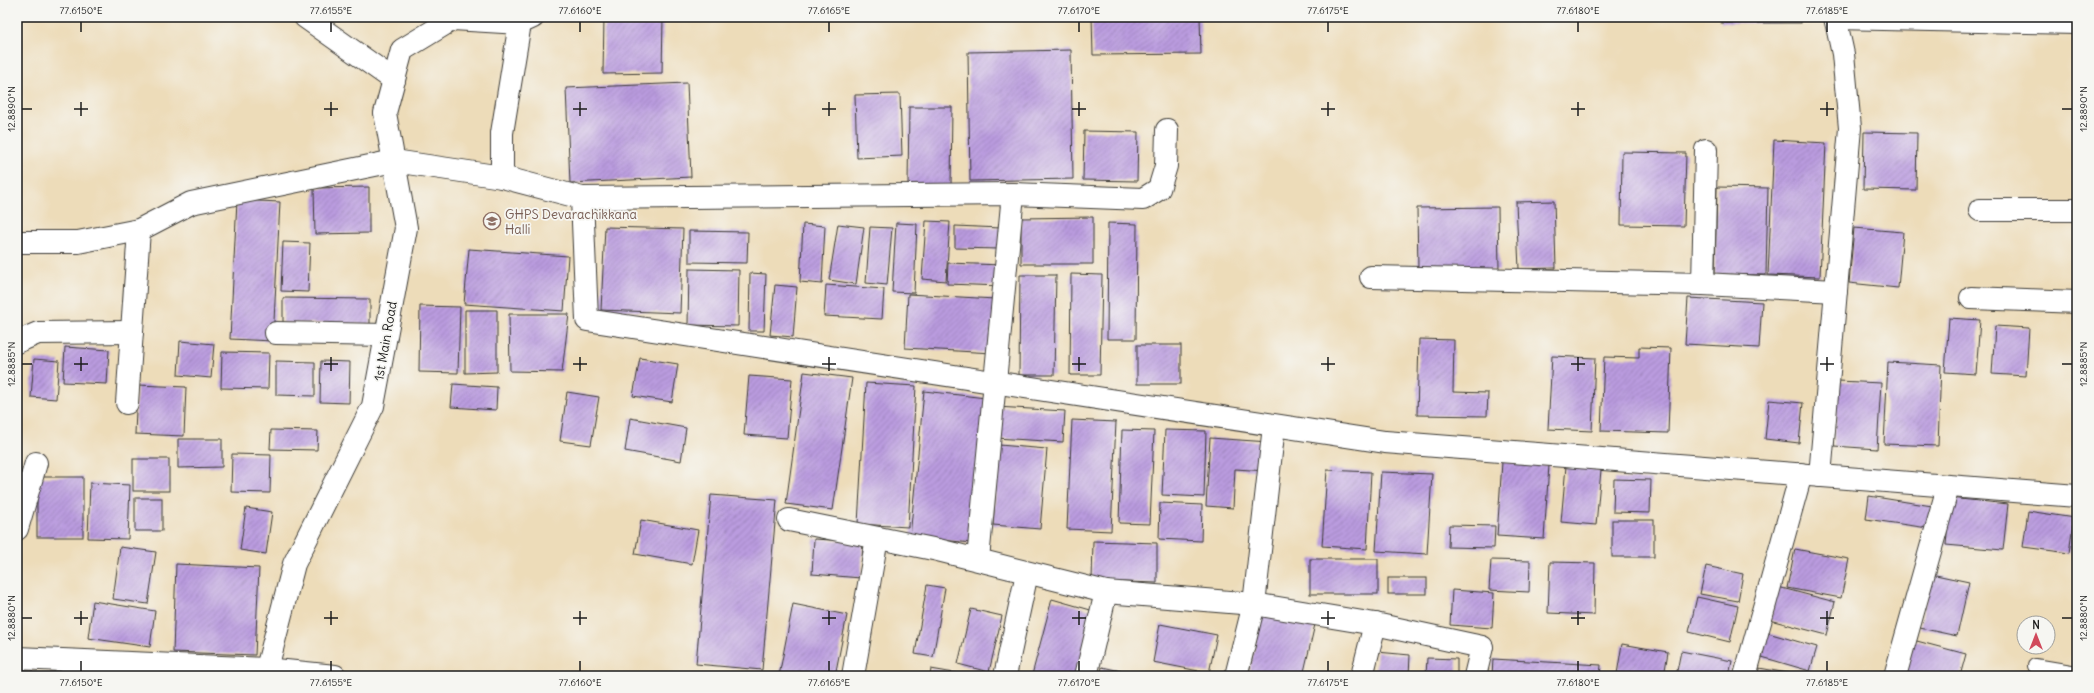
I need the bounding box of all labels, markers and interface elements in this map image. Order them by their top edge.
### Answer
text: 77.6150°E [59,4,103,17]
text: 77.6155°E [310,4,352,17]
text: 77.6160°E [558,4,602,17]
text: 77.6165°E [808,4,850,17]
text: 77.6170°E [1058,4,1100,17]
text: 77.6175°E [1307,4,1349,17]
text: 77.6180°E [1556,4,1600,17]
text: 77.6185°E [1806,4,1848,17]
text: 12.8890°N [5,86,18,132]
text: 12.8890°N [2077,86,2090,132]
place label: GHPS Devarachikkana Halli [505,206,637,238]
school or university icon: GHPS Devarachikkana Halli [482,211,502,231]
street label: 1st Main Road [370,300,401,382]
text: 12.8885°N [5,342,18,386]
text: 12.8885°N [2077,342,2090,386]
text: 12.8880°N [5,595,18,641]
text: 12.8880°N [2077,595,2090,641]
north arrow [2016,615,2056,655]
text: N [2032,618,2040,632]
text: 77.6150°E [59,676,103,689]
text: 77.6155°E [310,676,352,689]
text: 77.6160°E [558,676,602,689]
text: 77.6165°E [808,676,850,689]
text: 77.6170°E [1058,676,1100,689]
text: 77.6175°E [1307,676,1349,689]
text: 77.6180°E [1556,676,1600,689]
text: 77.6185°E [1806,676,1848,689]

